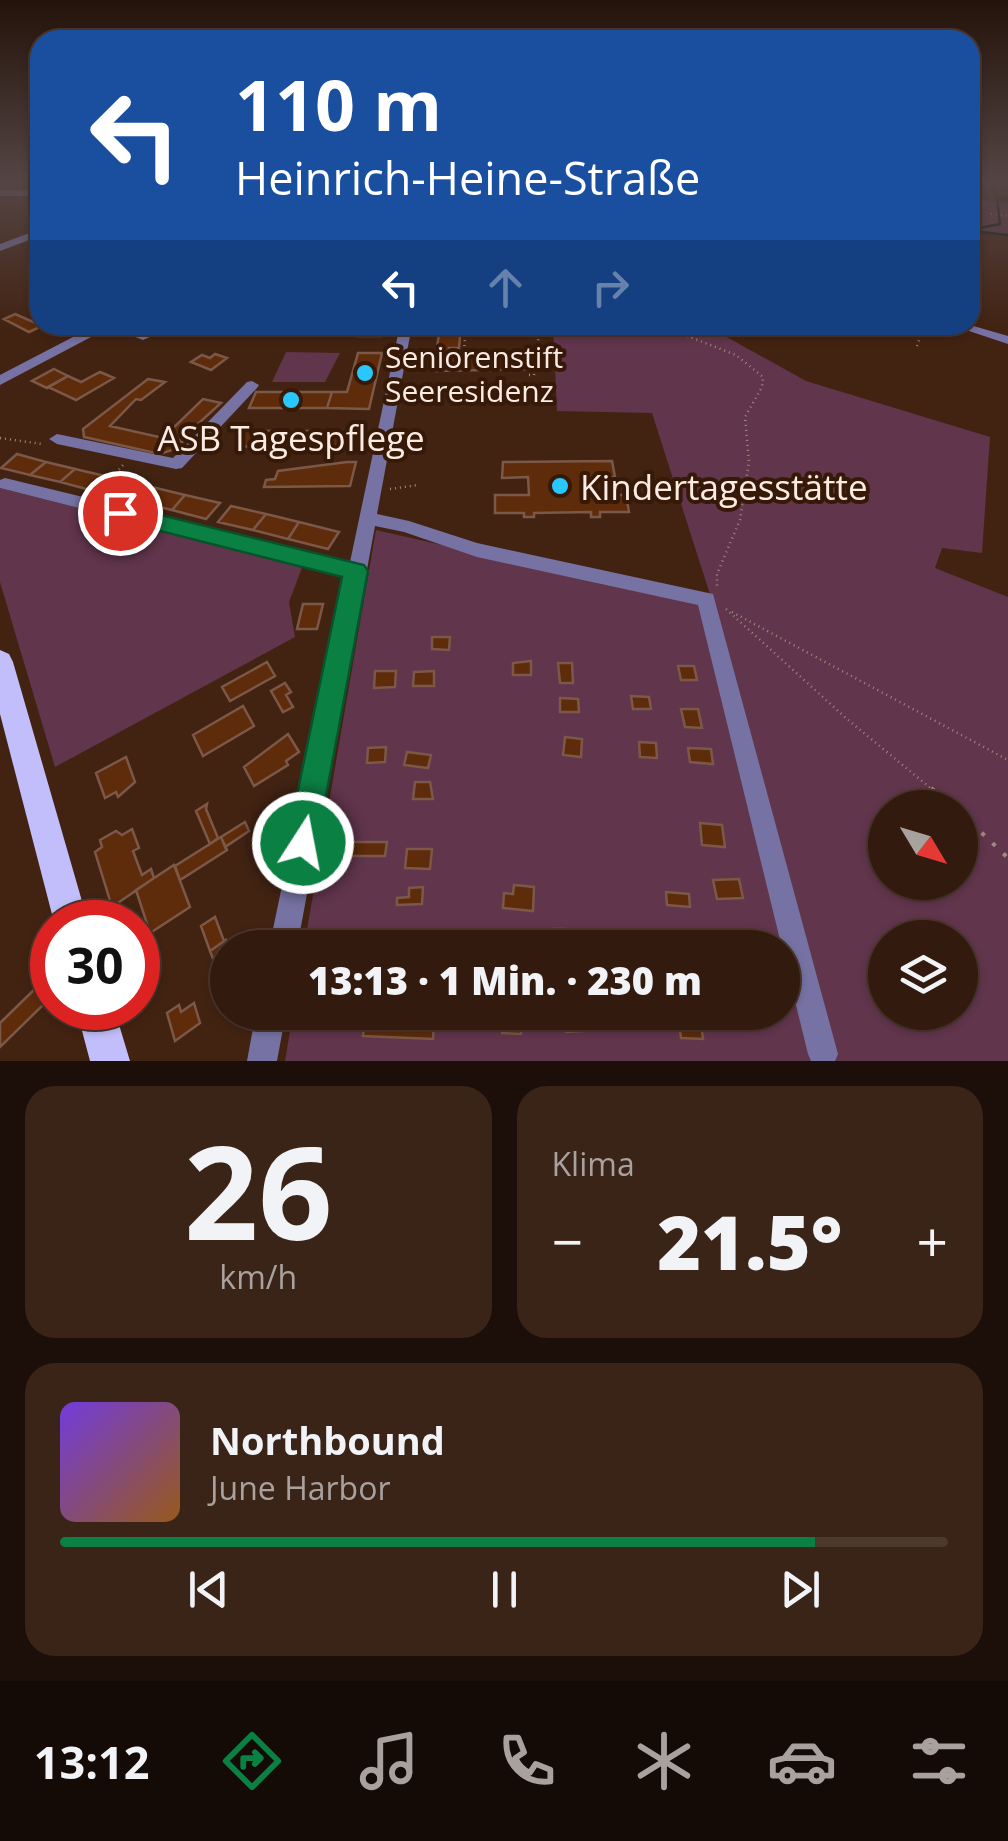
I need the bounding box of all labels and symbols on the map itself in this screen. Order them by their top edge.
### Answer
place label: Seniorenstift Seeresidenz [385,336,563,411]
marker: Seniorenstift Seeresidenz [354,362,376,384]
marker: ASB Tagespflege [280,389,302,411]
place label: ASB Tagespflege [157,414,425,461]
place label: Kindertagesstätte [580,463,868,510]
pin [78,471,163,556]
marker: Kindertagesstätte [549,475,571,497]
north arrow [868,790,978,900]
position arrow [251,791,355,895]
speed limit sign: 30 [30,900,160,1030]

